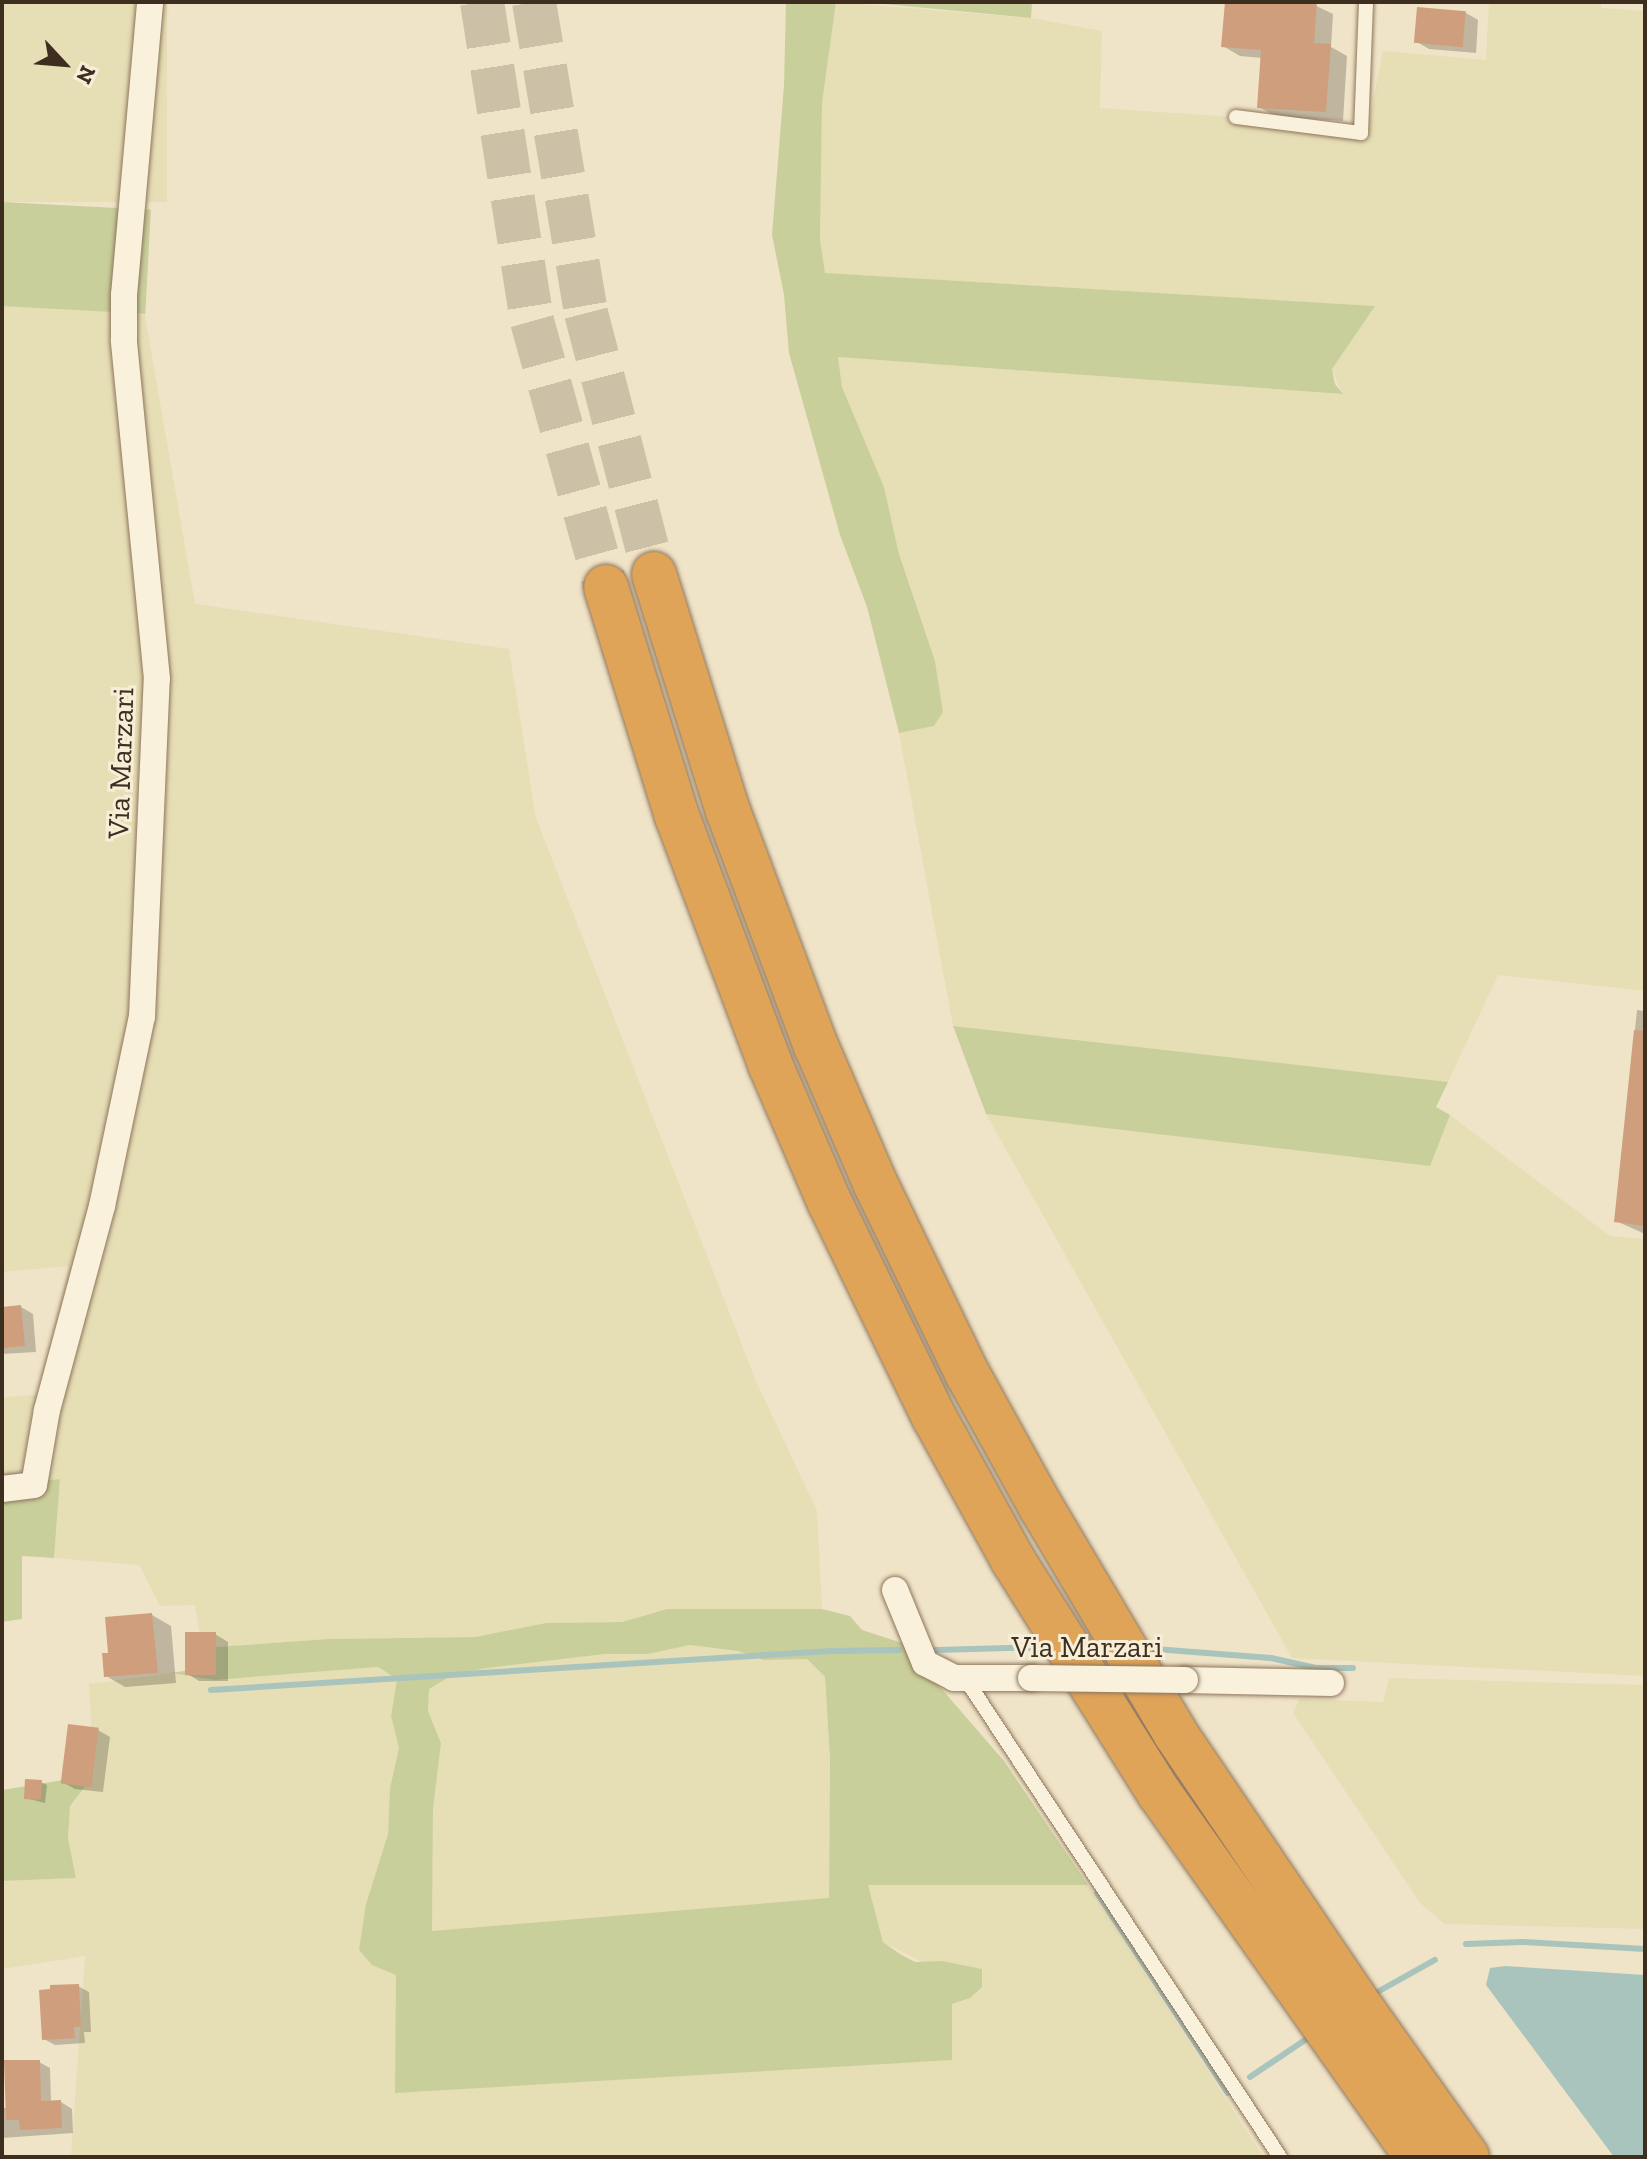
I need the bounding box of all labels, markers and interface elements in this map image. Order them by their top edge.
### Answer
north arrow [24,24,104,104]
text: N [70,61,102,88]
street label: Via Marzari [100,687,142,839]
street label: Via Marzari [1011,1629,1163,1665]

